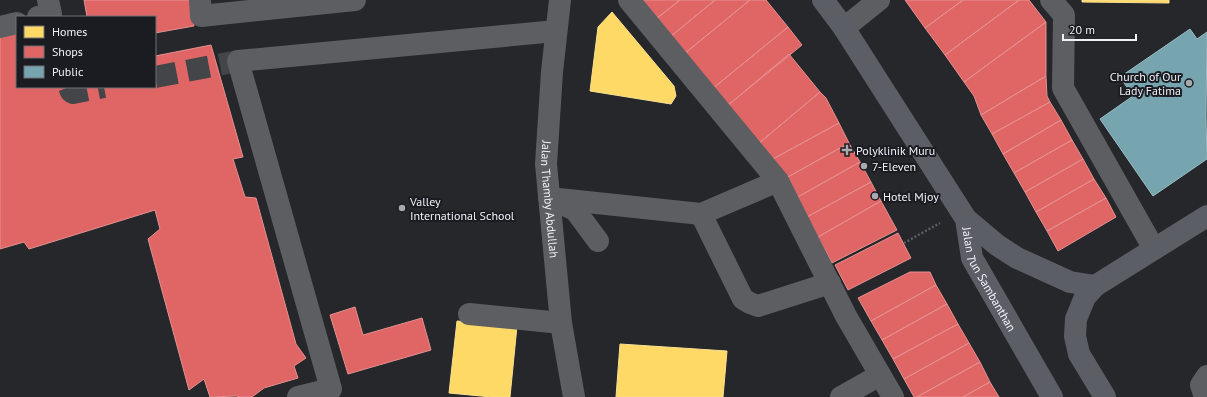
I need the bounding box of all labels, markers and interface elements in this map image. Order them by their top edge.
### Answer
legend [16,16,156,88]
scale bar [1063,16,1136,42]
text: 20 m [1069,22,1095,37]
text: Homes [52,24,87,39]
text: Shops [52,44,83,59]
text: Public [52,64,84,79]
place label: Church of Our Lady Fatima [1110,69,1181,98]
marker: Church of Our Lady Fatima [1184,78,1194,88]
street label: Jalan Thamby Abdullah [538,139,562,258]
place label: Polyklinik Muru [856,143,935,158]
marker: Polyklinik Muru [841,144,853,156]
place label: 7-Eleven [872,159,916,174]
marker: 7-Eleven [859,161,869,171]
place label: Hotel Mjoy [883,189,939,204]
marker: Hotel Mjoy [870,191,880,201]
place label: Valley International School [409,194,515,223]
marker: Valley International School [397,203,407,213]
street label: Jalan Tun Sambanthan [960,225,1020,334]

